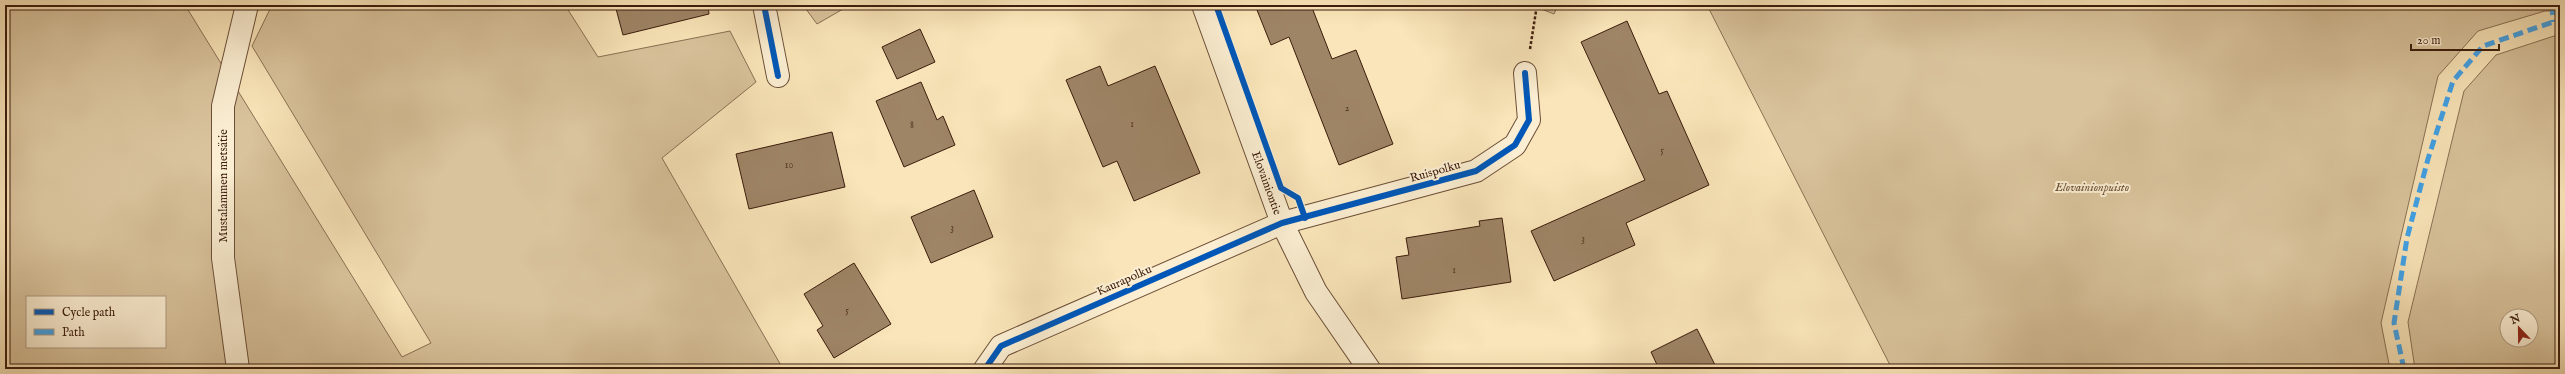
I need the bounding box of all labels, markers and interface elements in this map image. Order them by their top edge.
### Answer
scale bar [2411,26,2499,52]
text: 20 m [2417,33,2440,48]
house number: 2 [1345,102,1350,115]
house number: 1 [1130,118,1134,131]
house number: 8 [910,119,914,132]
street label: Mustalammen metsätie [216,129,231,243]
house number: 5 [1660,144,1664,157]
street label: Elovainiontie [1248,149,1285,218]
street label: Ruispolku [1408,157,1462,187]
house number: 10 [785,159,793,172]
park label: Elovainionpuisto [2054,180,2129,195]
house number: 3 [950,222,954,235]
house number: 3 [1581,233,1585,246]
street label: Kaurapolku [1094,262,1154,300]
house number: 1 [1452,264,1456,277]
legend [26,296,166,348]
house number: 5 [845,304,849,317]
text: Cycle path [62,305,116,321]
north arrow [2499,308,2539,348]
text: N [2508,311,2523,328]
text: Path [62,325,85,340]

